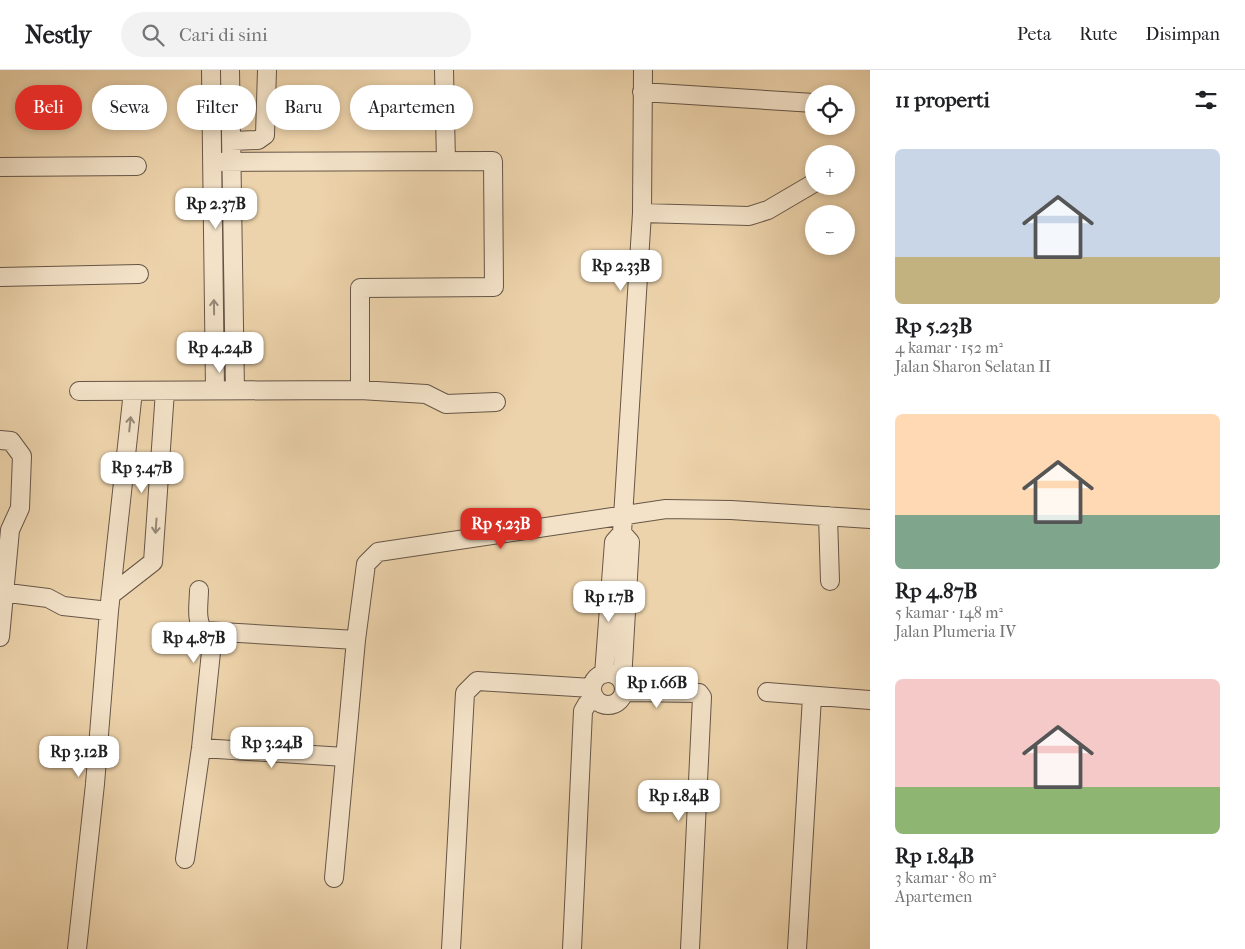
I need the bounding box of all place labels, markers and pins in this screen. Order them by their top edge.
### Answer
pin: Rp 2.37B [164,188,268,230]
pin: Rp 2.33B [569,250,673,292]
pin: Rp 4.24B [168,332,272,374]
pin: Rp 3.47B [90,452,194,494]
pin: Rp 5.23B [449,508,553,550]
pin: Rp 1.7B [563,580,655,623]
pin: Rp 4.87B [142,622,246,664]
pin: Rp 1.66B [605,666,709,709]
pin: Rp 3.24B [220,726,324,769]
pin: Rp 3.12B [27,736,131,778]
pin: Rp 1.84B [627,780,731,822]

